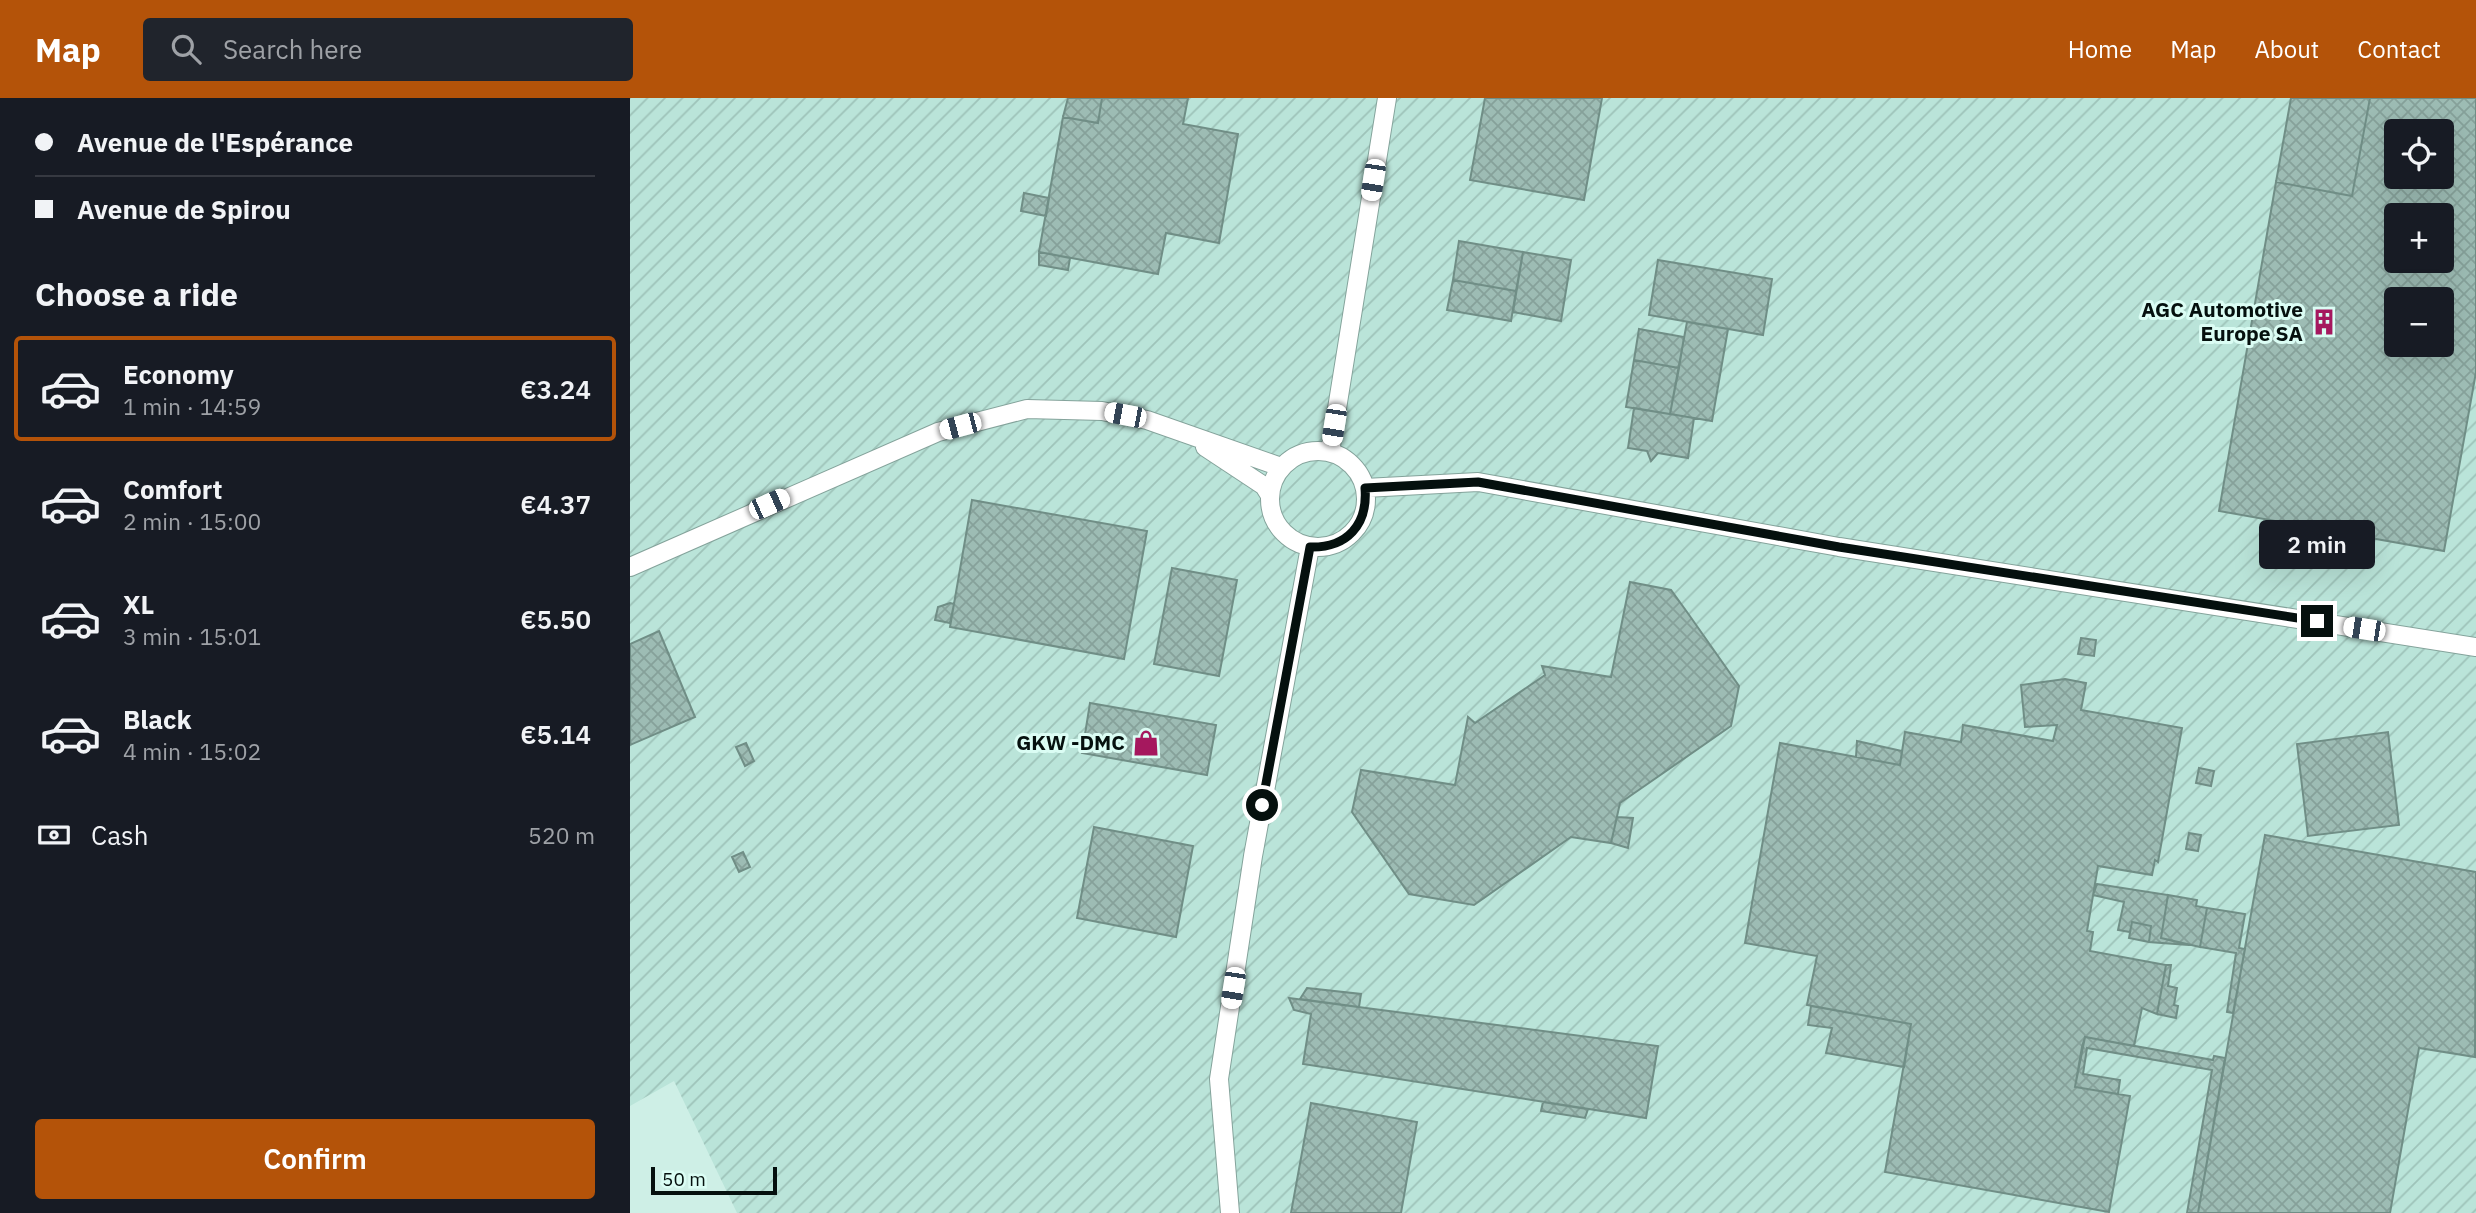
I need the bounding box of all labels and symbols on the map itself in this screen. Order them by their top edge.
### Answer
car [1360,158,1387,202]
place label: AGC Automotive Europe SA [2141,295,2303,347]
building icon: AGC Automotive Europe SA [2309,307,2339,337]
car [1103,401,1148,429]
car [1321,403,1348,447]
car [937,410,984,442]
car [746,486,793,522]
callout: 2 min [2259,519,2375,568]
route end [2301,605,2333,637]
car [2342,615,2387,643]
place label: GKW -DMC [1016,728,1125,756]
shop icon: GKW -DMC [1131,728,1161,758]
route start [1246,789,1278,821]
car [1220,966,1247,1010]
scale bar [651,1164,777,1196]

